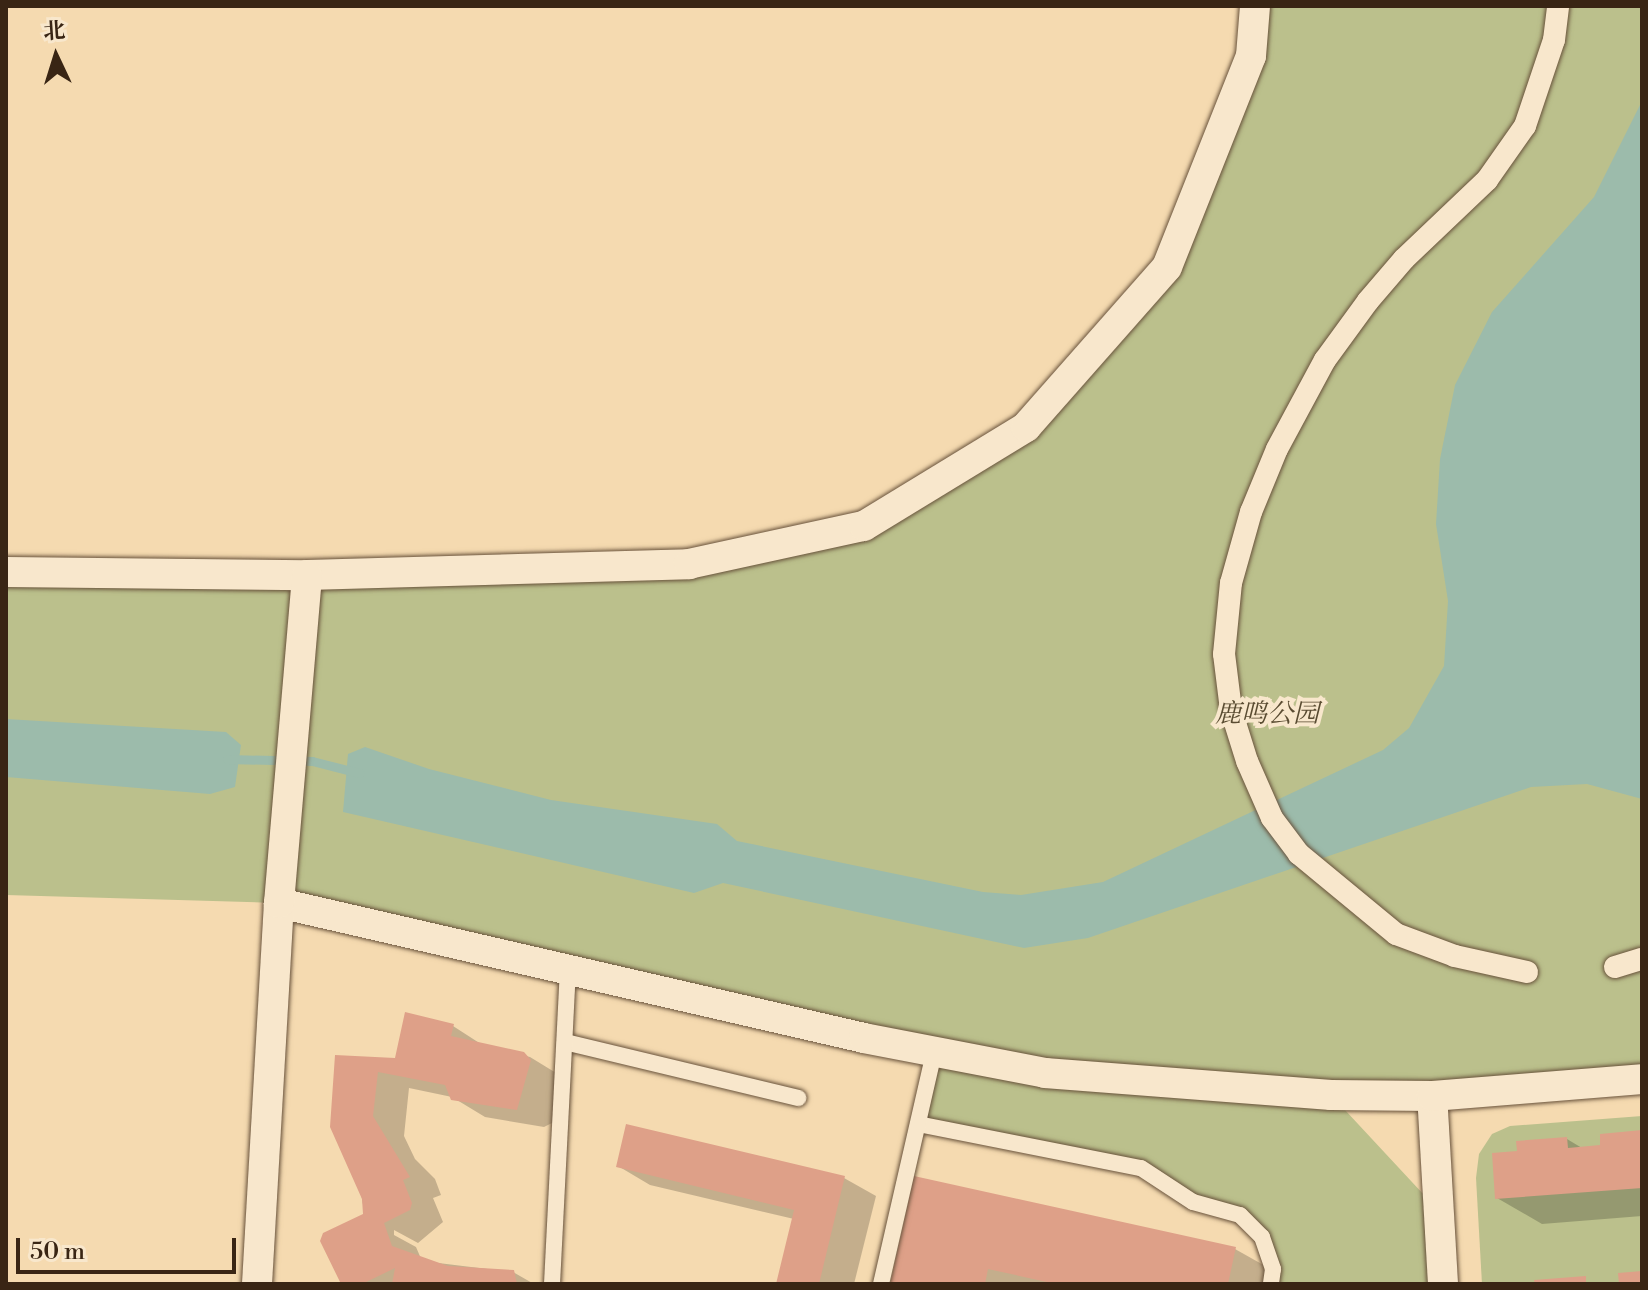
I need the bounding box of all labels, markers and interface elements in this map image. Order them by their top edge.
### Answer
north arrow [16,16,96,96]
text: 北 [42,17,66,46]
park label: 鹿鸣公园 [1215,699,1319,731]
scale bar [20,1222,240,1272]
text: 50 m [30,1237,85,1267]

